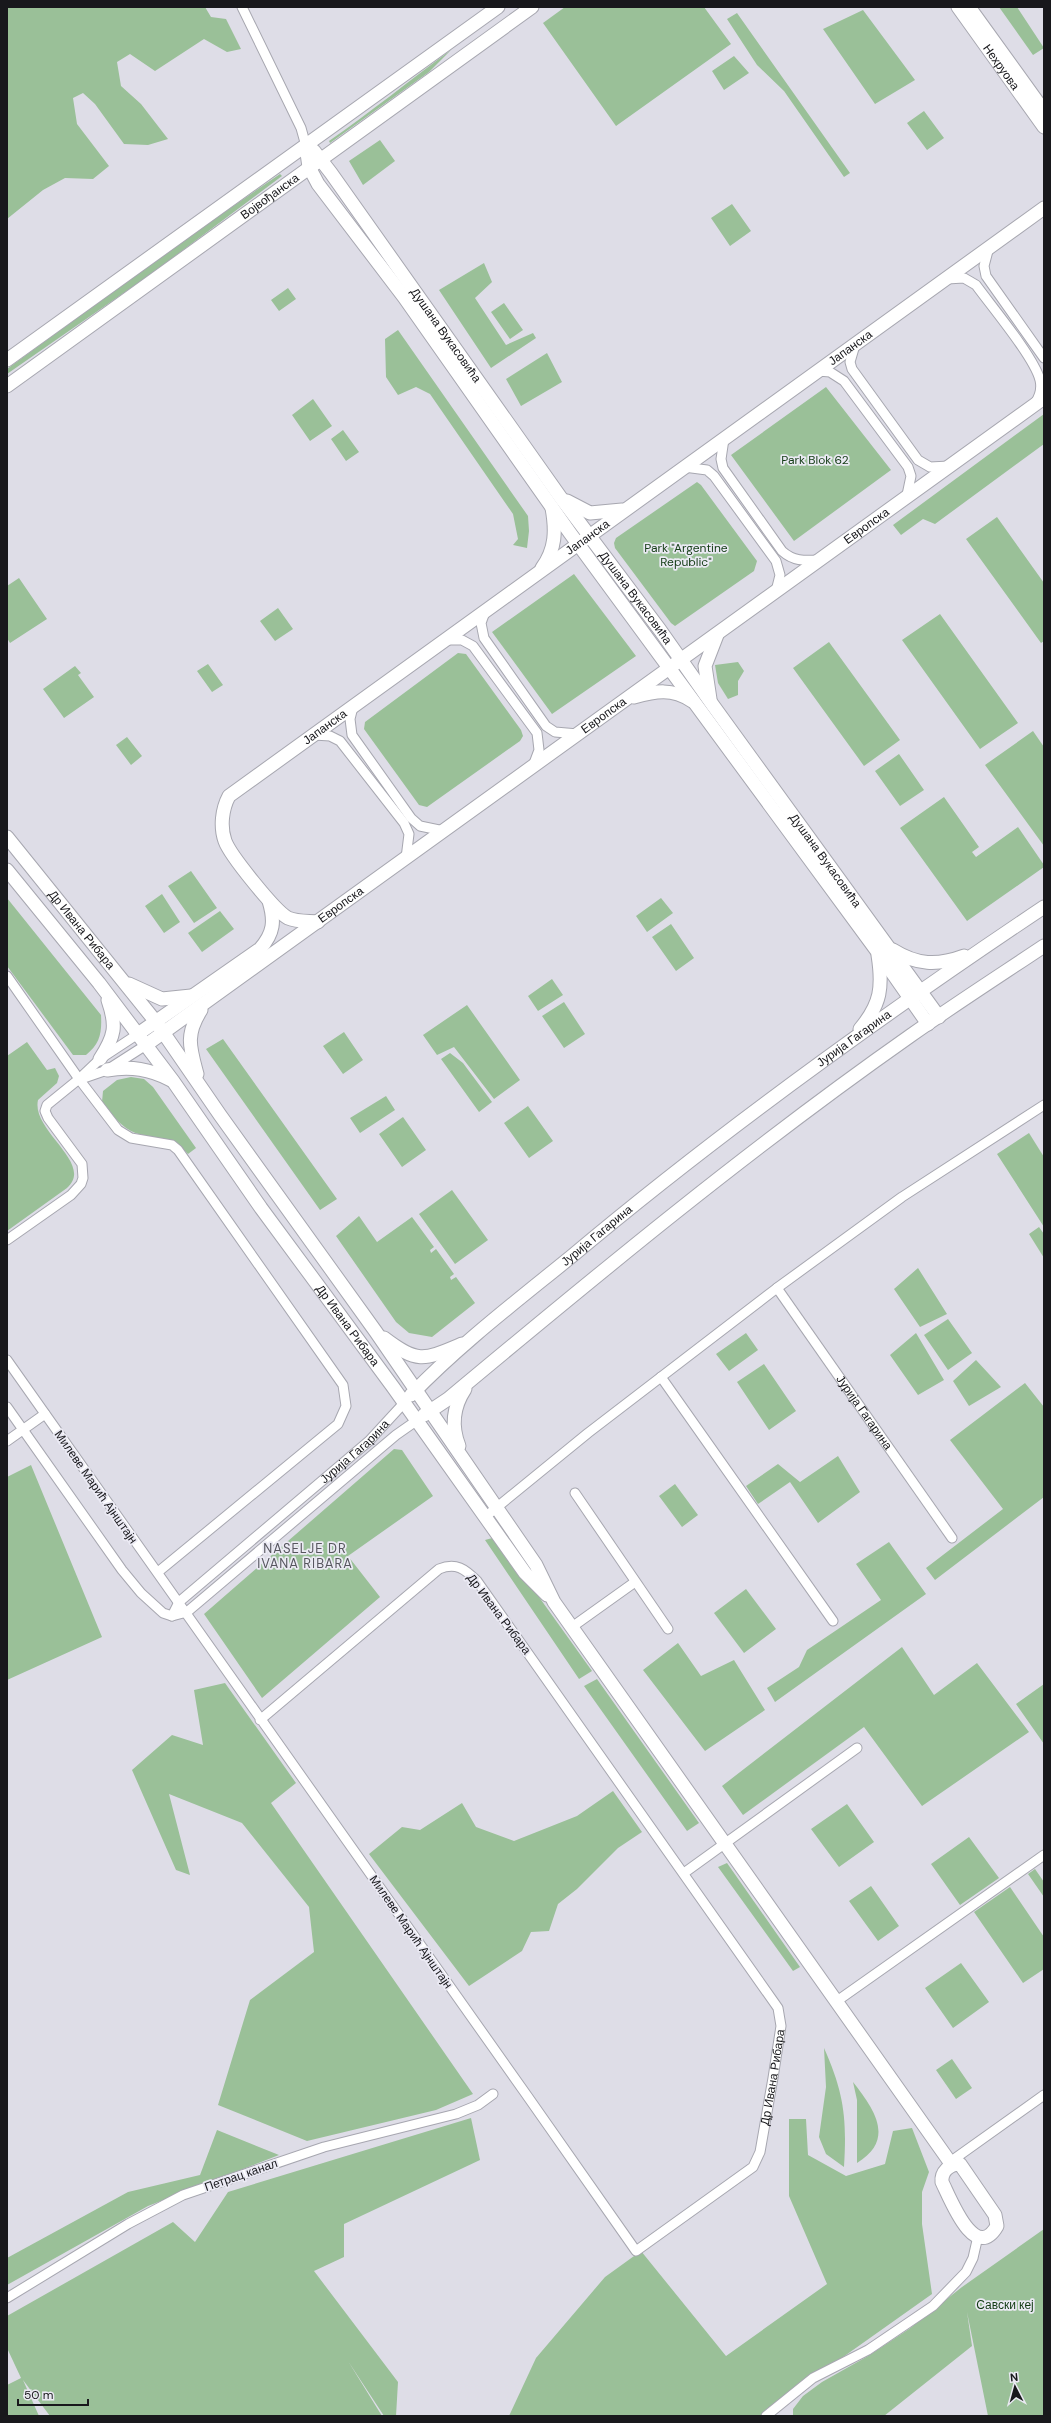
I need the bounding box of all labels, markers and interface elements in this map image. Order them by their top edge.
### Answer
street label: Нехруова [979,41,1023,94]
street label: Војвођанска [237,170,302,223]
street label: Душана Вукасовића [407,285,485,386]
street label: Јапанска [825,326,876,369]
park label: Park Blok 62 [781,452,849,468]
street label: Европска [841,504,893,548]
street label: Јапанска [562,516,613,559]
park label: Park "Argentine Republic" [644,540,728,570]
street label: Душана Вукасовића [596,548,676,648]
street label: Европска [578,693,630,737]
street label: Јапанска [300,705,350,748]
street label: Душана Вукасовића [786,810,865,911]
street label: Европска [315,883,367,927]
street label: Др Ивана Рибара [45,887,119,973]
street label: Јурија Гагарина [813,1006,894,1071]
street label: Јурија Гагарина [558,1201,636,1270]
street label: Др Ивана Рибара [312,1281,383,1370]
street label: Јурија Гагарина [832,1372,896,1453]
street label: Јурија Гагарина [317,1416,393,1487]
street label: Милеве Марић Ајнштајн [51,1427,141,1547]
district label: NASELJE DR IVANA RIBARA [257,1540,353,1572]
street label: Др Ивана Рибара [463,1570,535,1658]
street label: Милеве Марић Ајнштајн [366,1872,456,1992]
street label: Др Ивана Рибара [757,2028,788,2127]
street label: Петрац канал [202,2155,280,2195]
park label: Савски кеј [976,2297,1034,2313]
north arrow [995,2367,1035,2407]
text: N [1009,2370,1019,2384]
scale bar [18,2381,88,2407]
text: 50 m [24,2387,53,2403]

